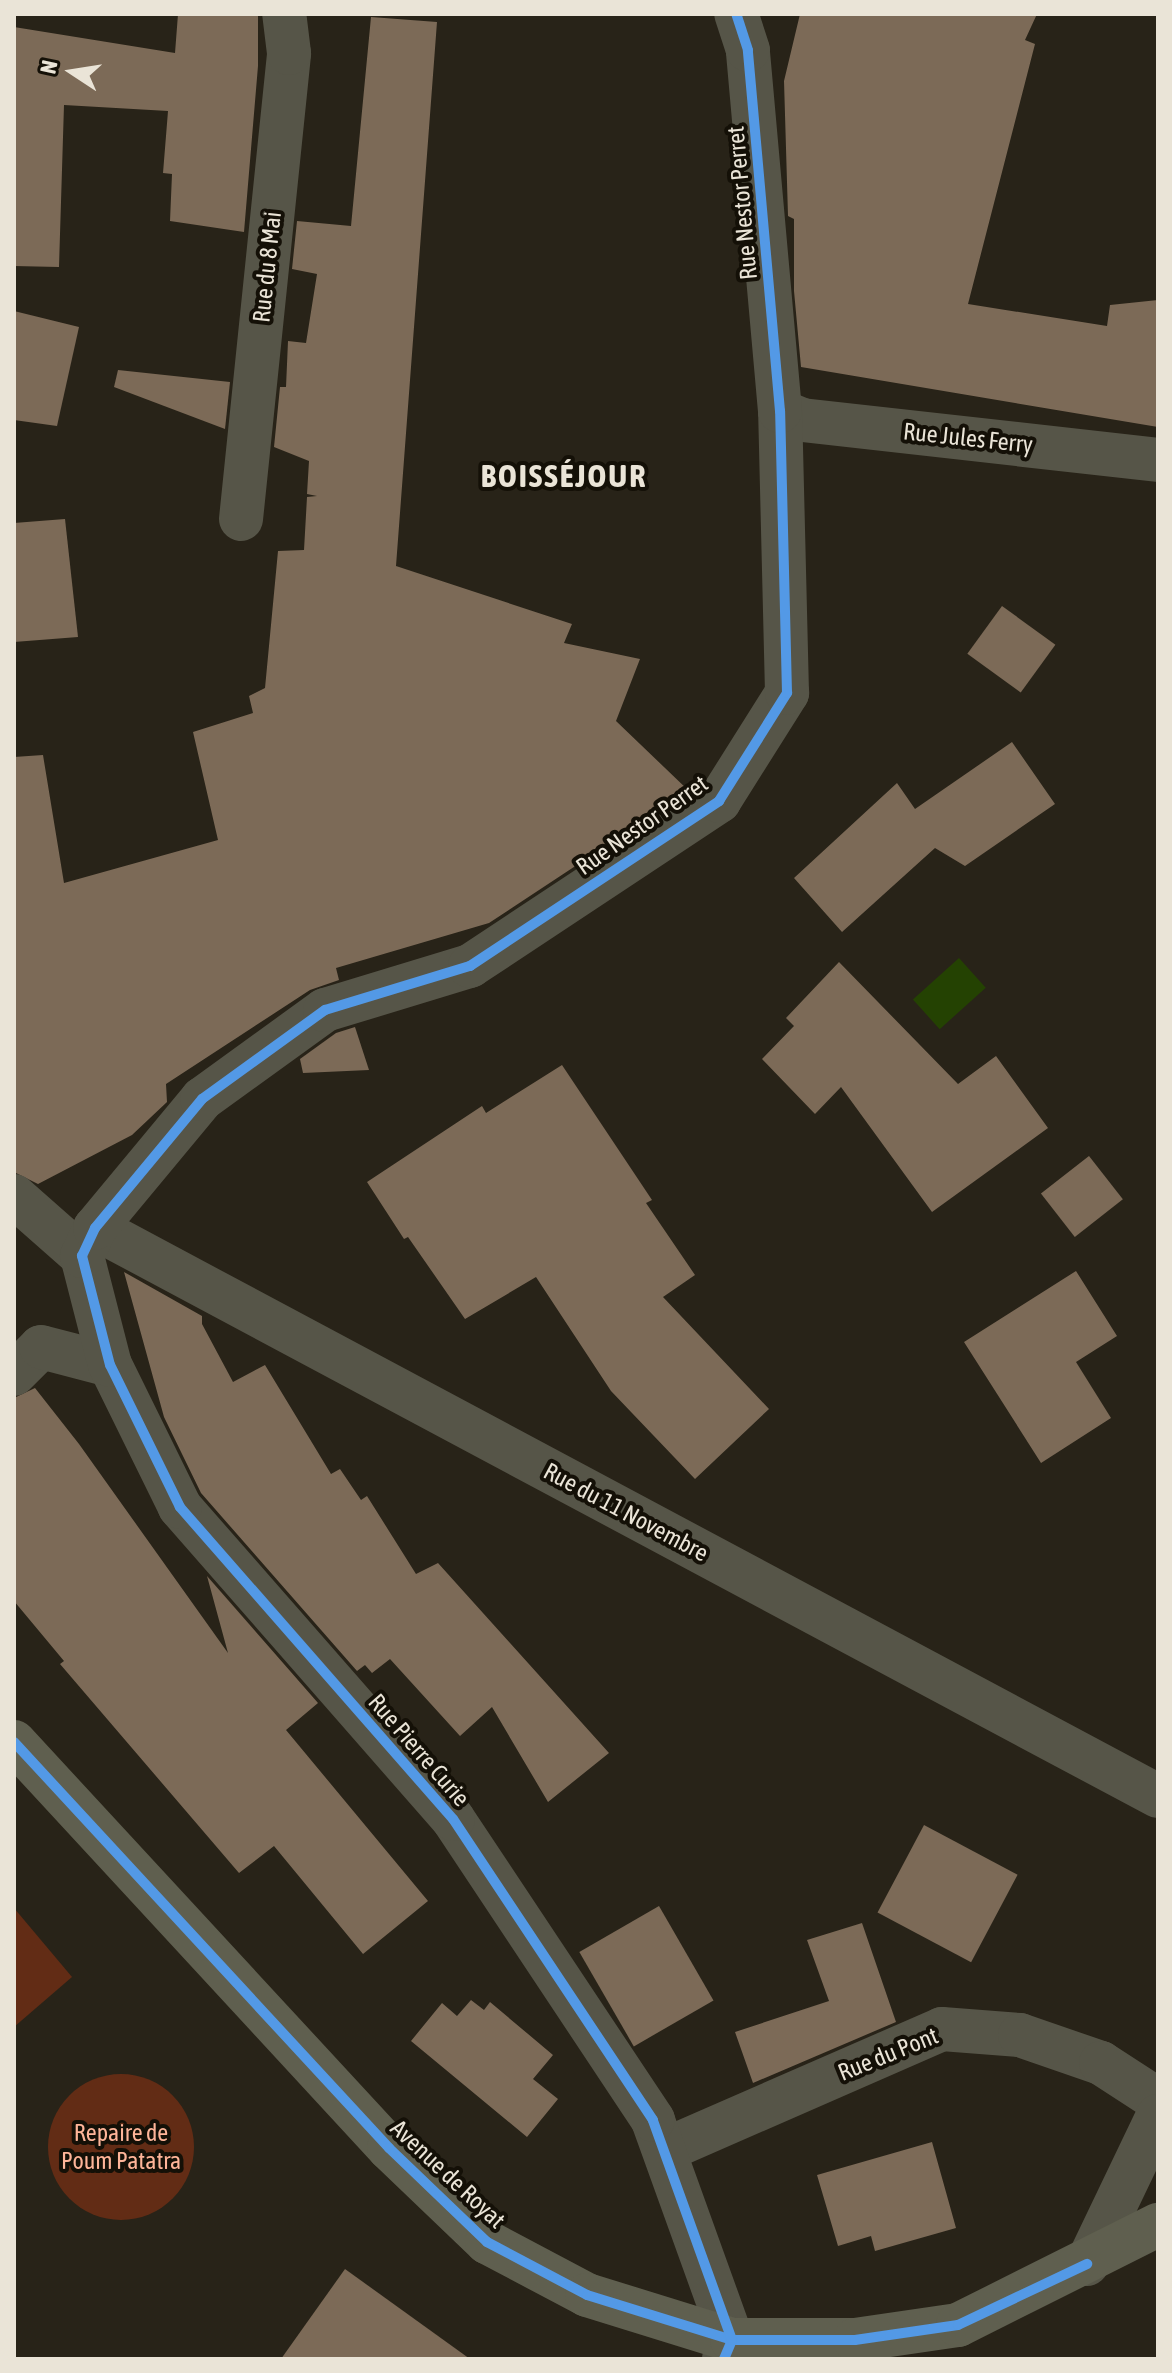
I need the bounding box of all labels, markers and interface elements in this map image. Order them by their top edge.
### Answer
north arrow [32,32,112,112]
text: N [34,58,63,76]
street label: Rue Nestor Perret [721,125,763,281]
street label: Rue du 8 Mai [247,210,287,324]
street label: Rue Jules Ferry [902,417,1034,459]
district label: BOISSÉJOUR [481,457,647,495]
street label: Rue Nestor Perret [571,769,713,881]
street label: Rue du 11 Novembre [539,1457,713,1567]
street label: Rue Pierre Curie [362,1688,476,1812]
street label: Rue du Pont [834,2021,942,2087]
street label: Avenue de Royat [385,2114,511,2234]
park label: Repaire de Poum Patatra [61,2119,181,2175]

